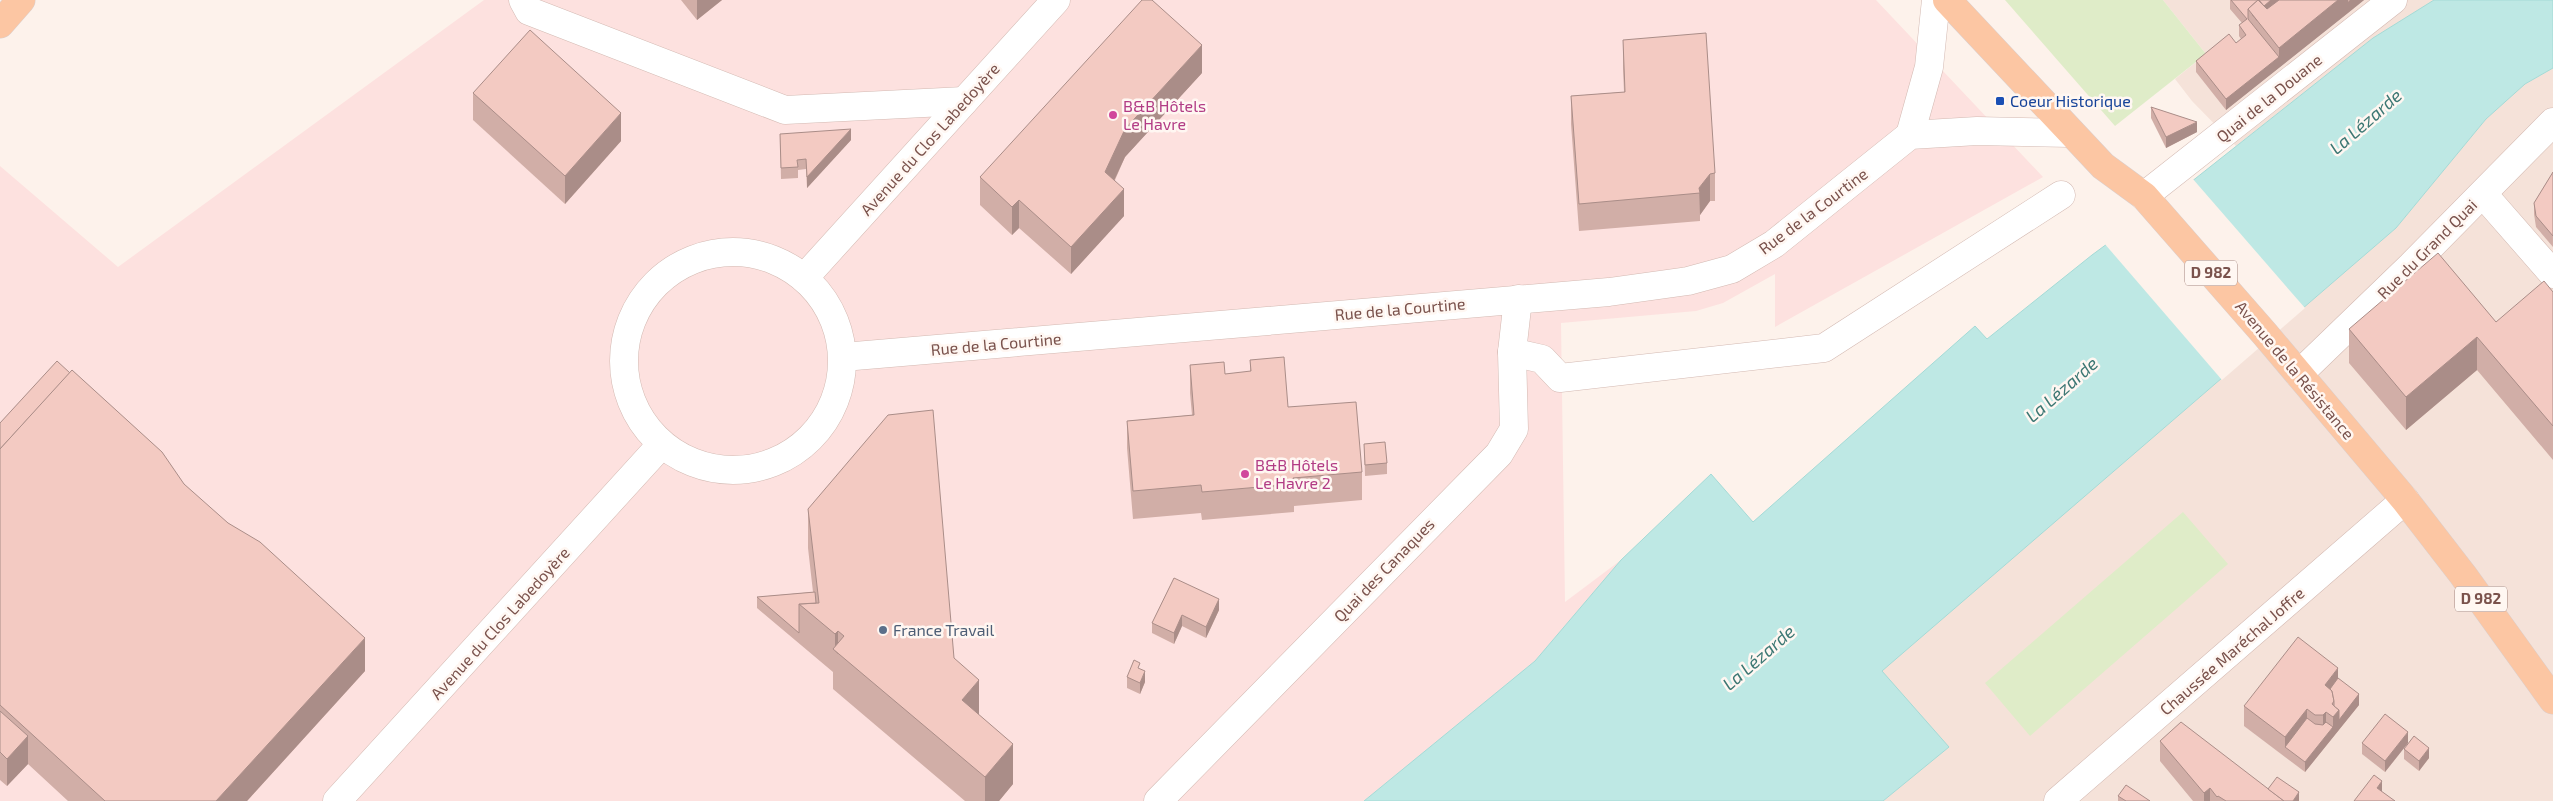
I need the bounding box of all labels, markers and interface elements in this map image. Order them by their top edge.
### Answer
street label: Quai de la Douane [2212,49,2326,147]
street label: Avenue du Clos Labedoyère [856,59,1003,219]
water label: La Lézarde [2325,84,2406,159]
place label: Coeur Historique [2010,91,2131,110]
marker: Coeur Historique [1994,95,2006,107]
place label: B&B Hôtels Le Havre [1123,96,1206,133]
marker: B&B Hôtels Le Havre [1107,109,1119,121]
street label: Rue de la Courtine [1755,164,1871,258]
street label: Rue du Grand Quai [2373,195,2481,303]
road number: D 982 [2185,260,2237,286]
street label: Rue de la Courtine [1334,293,1466,324]
street label: Avenue de la Résistance [2232,297,2359,443]
street label: Rue de la Courtine [930,328,1062,359]
water label: La Lézarde [2021,352,2102,427]
place label: B&B Hôtels Le Havre 2 [1255,455,1338,492]
marker: B&B Hôtels Le Havre 2 [1239,468,1251,480]
street label: Quai des Canaques [1329,514,1439,626]
street label: Avenue du Clos Labedoyère [426,543,573,703]
street label: Chaussée Maréchal Joffre [2156,583,2308,719]
road number: D 982 [2455,586,2507,612]
place label: France Travail [893,620,994,639]
water label: La Lézarde [1718,620,1799,695]
marker: France Travail [877,624,889,636]

